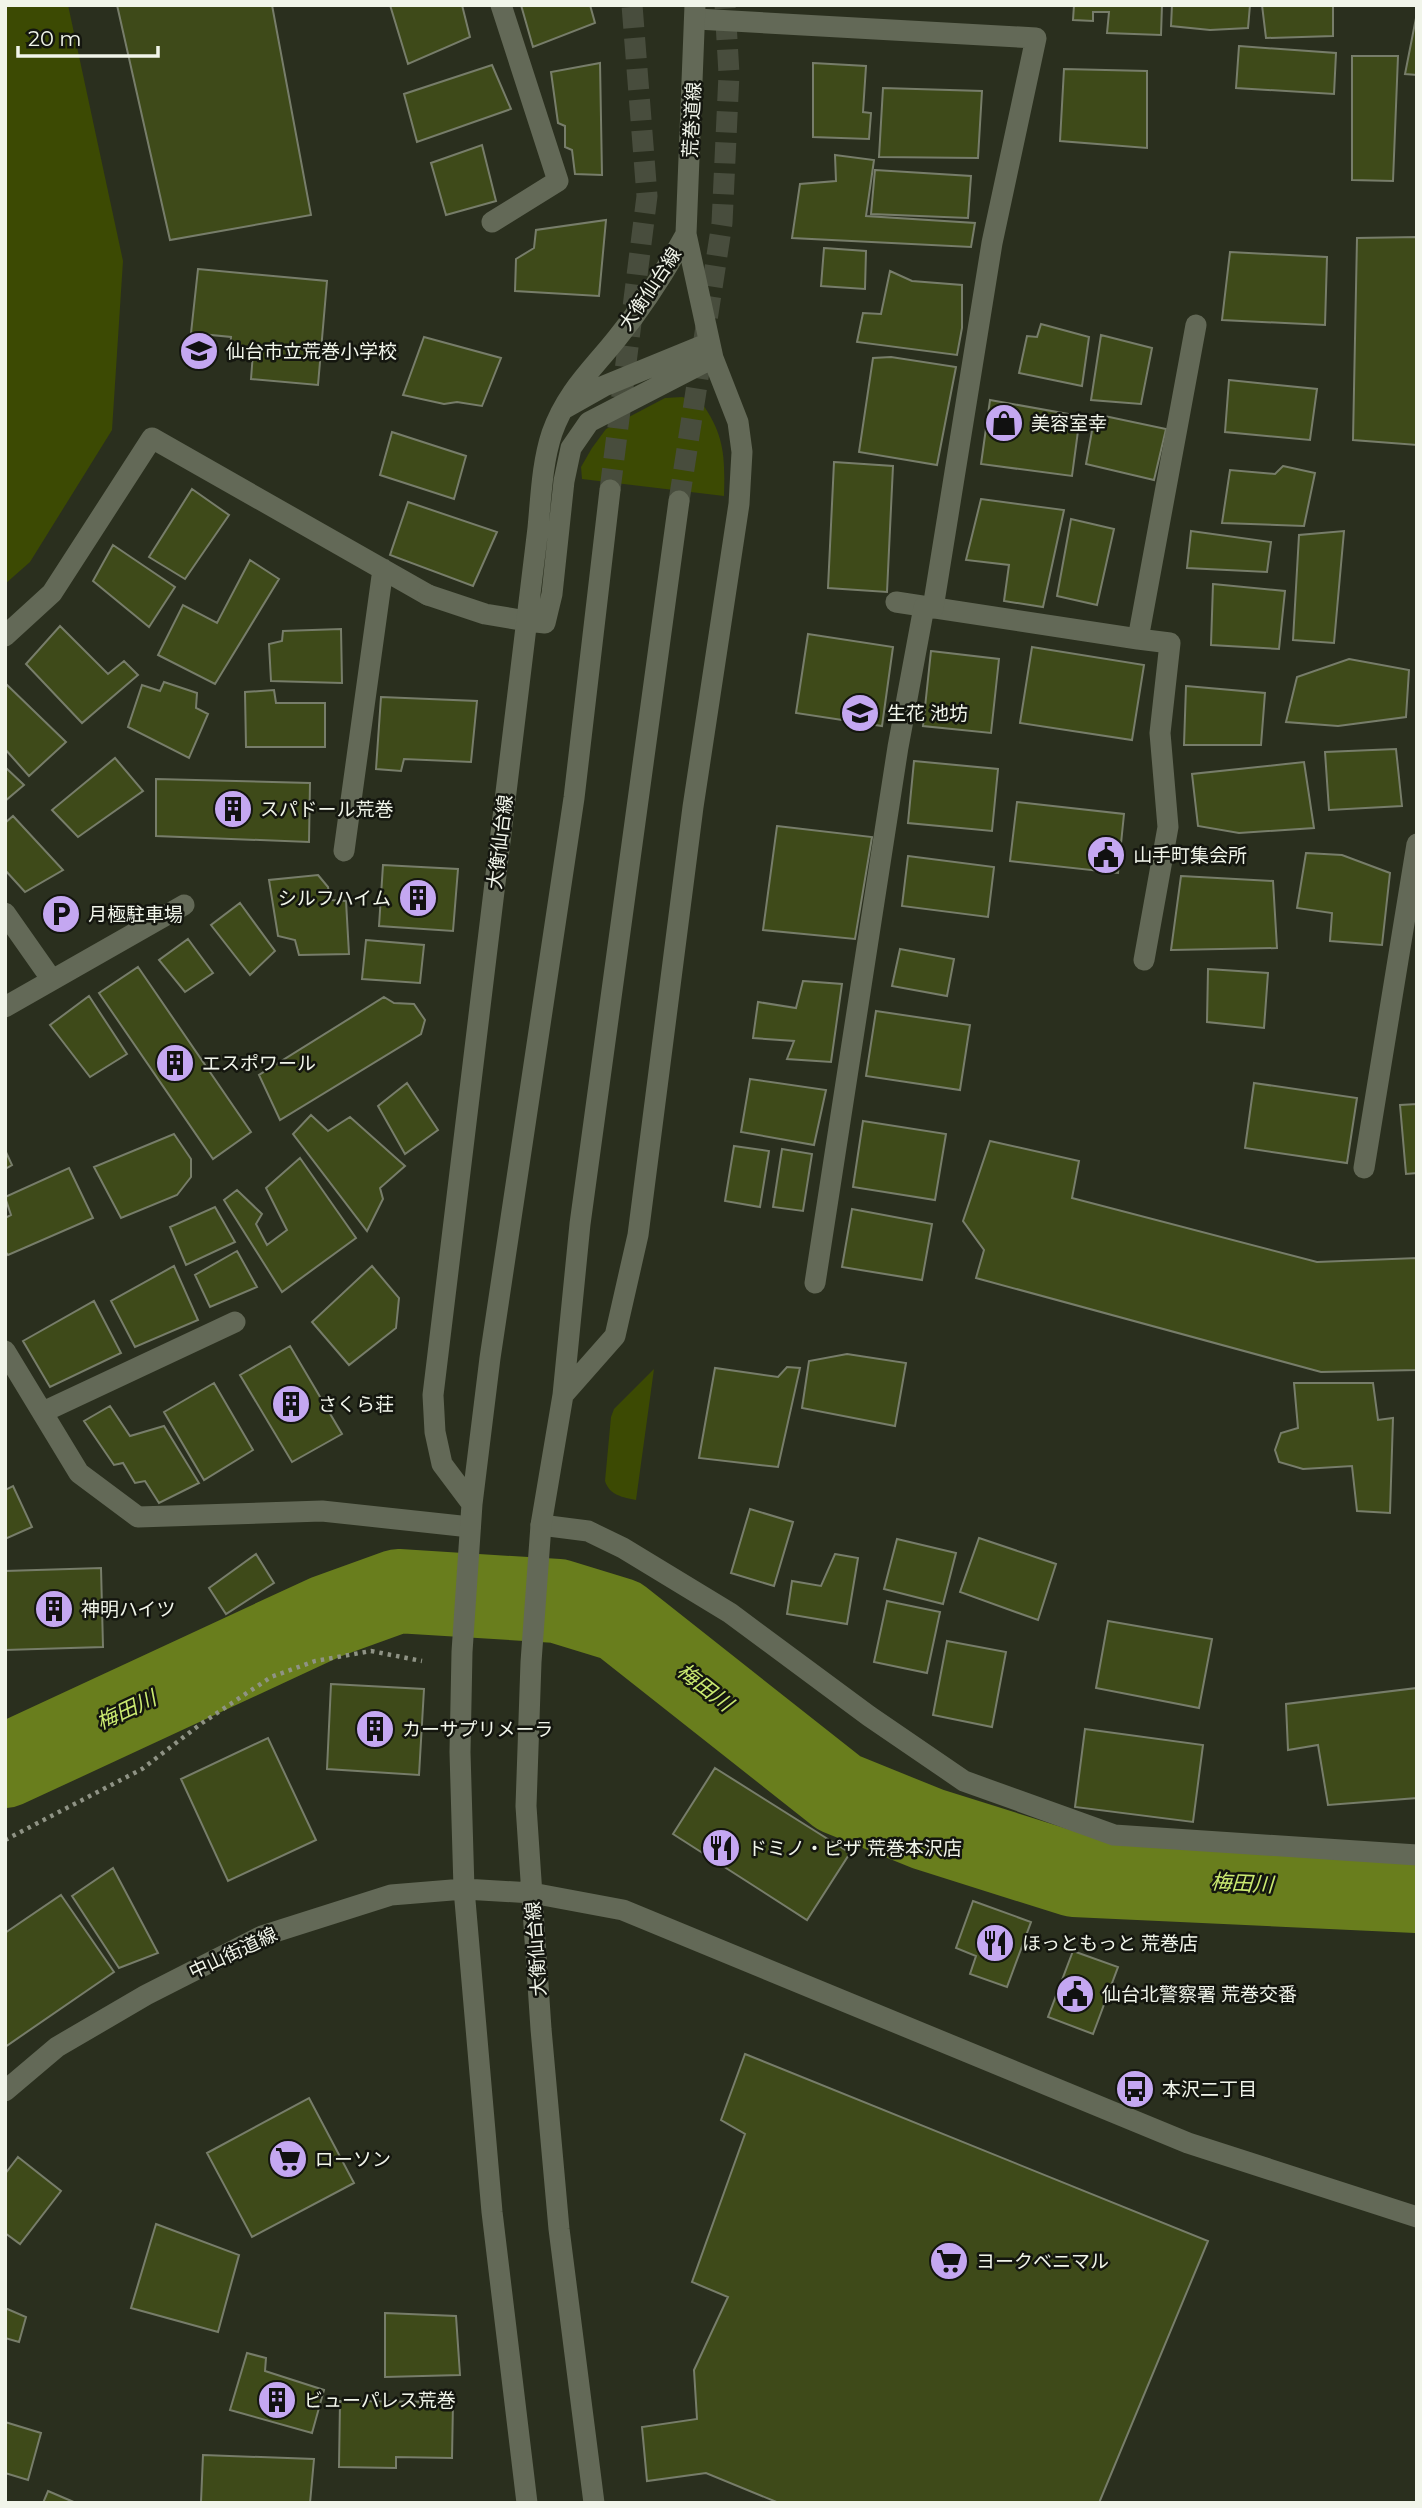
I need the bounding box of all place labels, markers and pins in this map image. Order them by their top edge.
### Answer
school or university icon: 仙台市立荒巻小学校 [178,330,220,372]
place label: 仙台市立荒巻小学校 [226,340,397,363]
shop icon: 美容室幸 [983,402,1025,444]
place label: 美容室幸 [1031,412,1107,435]
school or university icon: 生花 池坊 [839,692,881,734]
place label: 生花 池坊 [887,702,968,725]
building icon: スパドール荒巻 [212,788,254,830]
place label: スパドール荒巻 [260,798,394,821]
public building icon: 山手町集会所 [1085,834,1127,876]
place label: 山手町集会所 [1133,844,1247,867]
building icon: シルフハイム [397,877,439,919]
place label: シルフハイム [278,887,391,910]
parking icon: 月極駐車場 [40,893,82,935]
place label: 月極駐車場 [88,903,183,926]
building icon: エスポワール [154,1042,196,1084]
place label: エスポワール [202,1052,316,1075]
building icon: さくら荘 [270,1383,312,1425]
place label: さくら荘 [318,1393,394,1416]
building icon: 神明ハイツ [33,1588,75,1630]
place label: 神明ハイツ [81,1598,176,1621]
building icon: カーサプリメーラ [354,1708,396,1750]
place label: カーサプリメーラ [402,1718,554,1741]
restaurant icon: ドミノ・ピザ 荒巻本沢店 [700,1827,742,1869]
place label: ドミノ・ピザ 荒巻本沢店 [748,1837,962,1860]
restaurant icon: ほっともっと 荒巻店 [974,1922,1016,1964]
place label: ほっともっと 荒巻店 [1022,1932,1198,1955]
public building icon: 仙台北警察署 荒巻交番 [1054,1973,1096,2015]
place label: 仙台北警察署 荒巻交番 [1102,1983,1297,2006]
bus stop icon: 本沢二丁目 [1114,2068,1156,2110]
place label: 本沢二丁目 [1162,2078,1257,2101]
supermarket icon: ローソン [267,2138,309,2180]
place label: ローソン [315,2148,391,2171]
supermarket icon: ヨークベニマル [928,2240,970,2282]
place label: ヨークベニマル [976,2250,1109,2273]
building icon: ビューパレス荒巻 [256,2379,298,2421]
place label: ビューパレス荒巻 [304,2389,456,2412]

